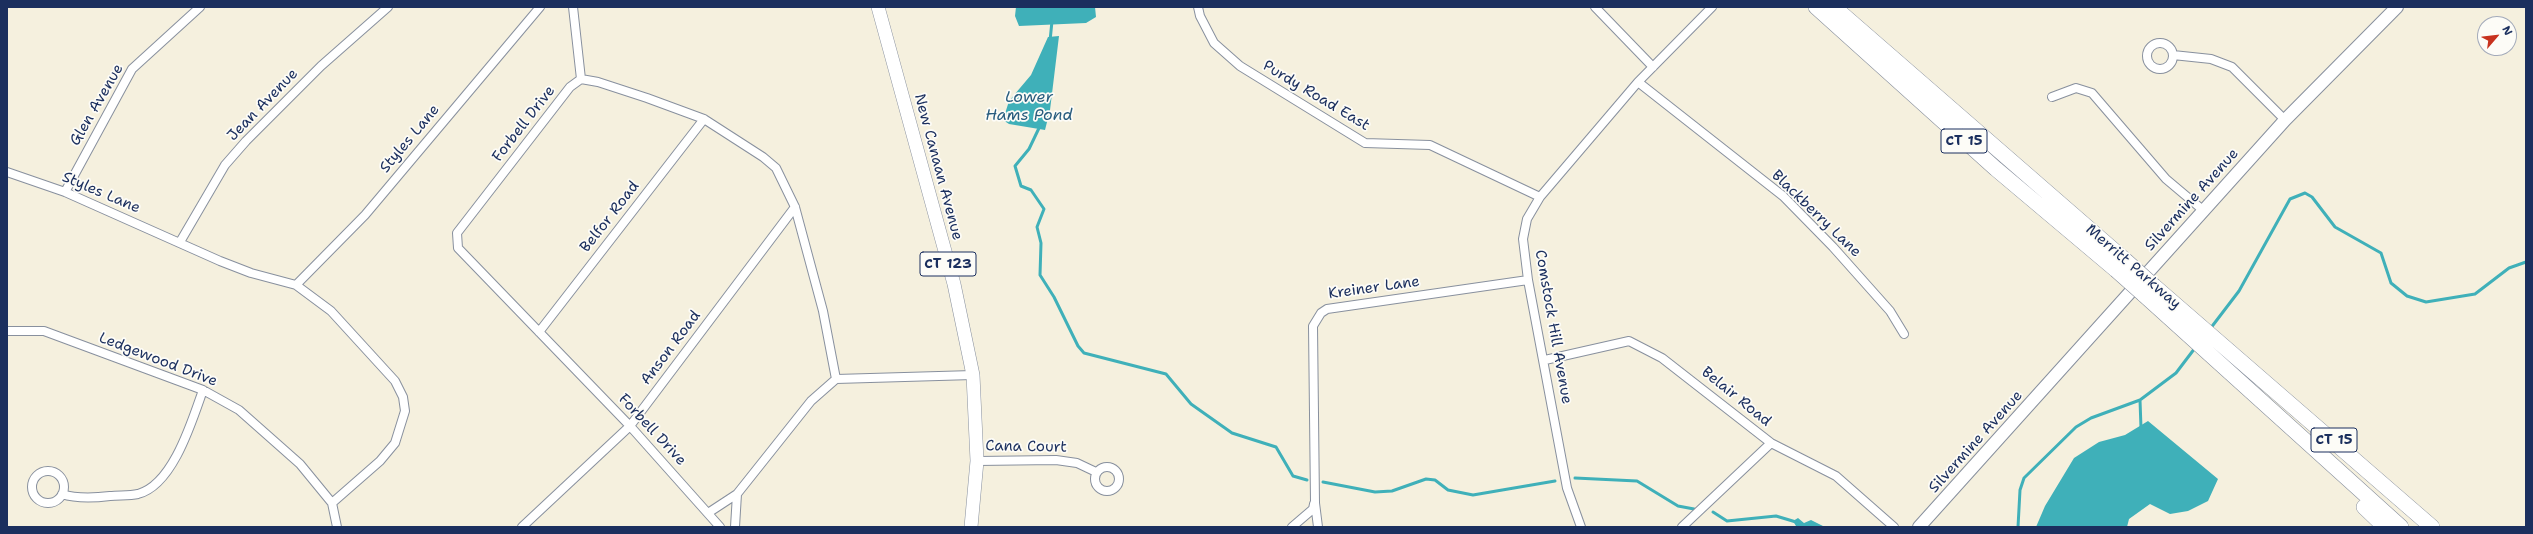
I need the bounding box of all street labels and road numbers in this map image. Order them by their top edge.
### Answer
street label: Purdy Road East [1259,57,1373,135]
street label: Glen Avenue [66,61,128,149]
street label: Jean Avenue [224,65,302,145]
street label: Forbell Drive [489,82,559,166]
street label: New Canaan Avenue [910,92,966,242]
street label: Styles Lane [376,101,444,177]
road number: CT 15 [1941,129,1987,153]
street label: Silvermine Avenue [2141,145,2243,255]
street label: Blackberry Lane [1767,167,1865,261]
street label: Styles Lane [59,168,143,218]
street label: Belfor Road [577,178,643,256]
street label: Merritt Parkway [2082,221,2184,313]
street label: Comstock Hill Avenue [1531,249,1575,405]
road number: CT 123 [920,252,976,276]
street label: Kreiner Lane [1327,273,1421,303]
street label: Anson Road [637,307,705,389]
street label: Ledgewood Drive [96,329,220,391]
street label: Belair Road [1697,363,1775,431]
street label: Silvermine Avenue [1925,387,2027,497]
street label: Forbell Drive [614,390,690,470]
road number: CT 15 [2311,428,2357,452]
street label: Cana Court [985,437,1067,457]

